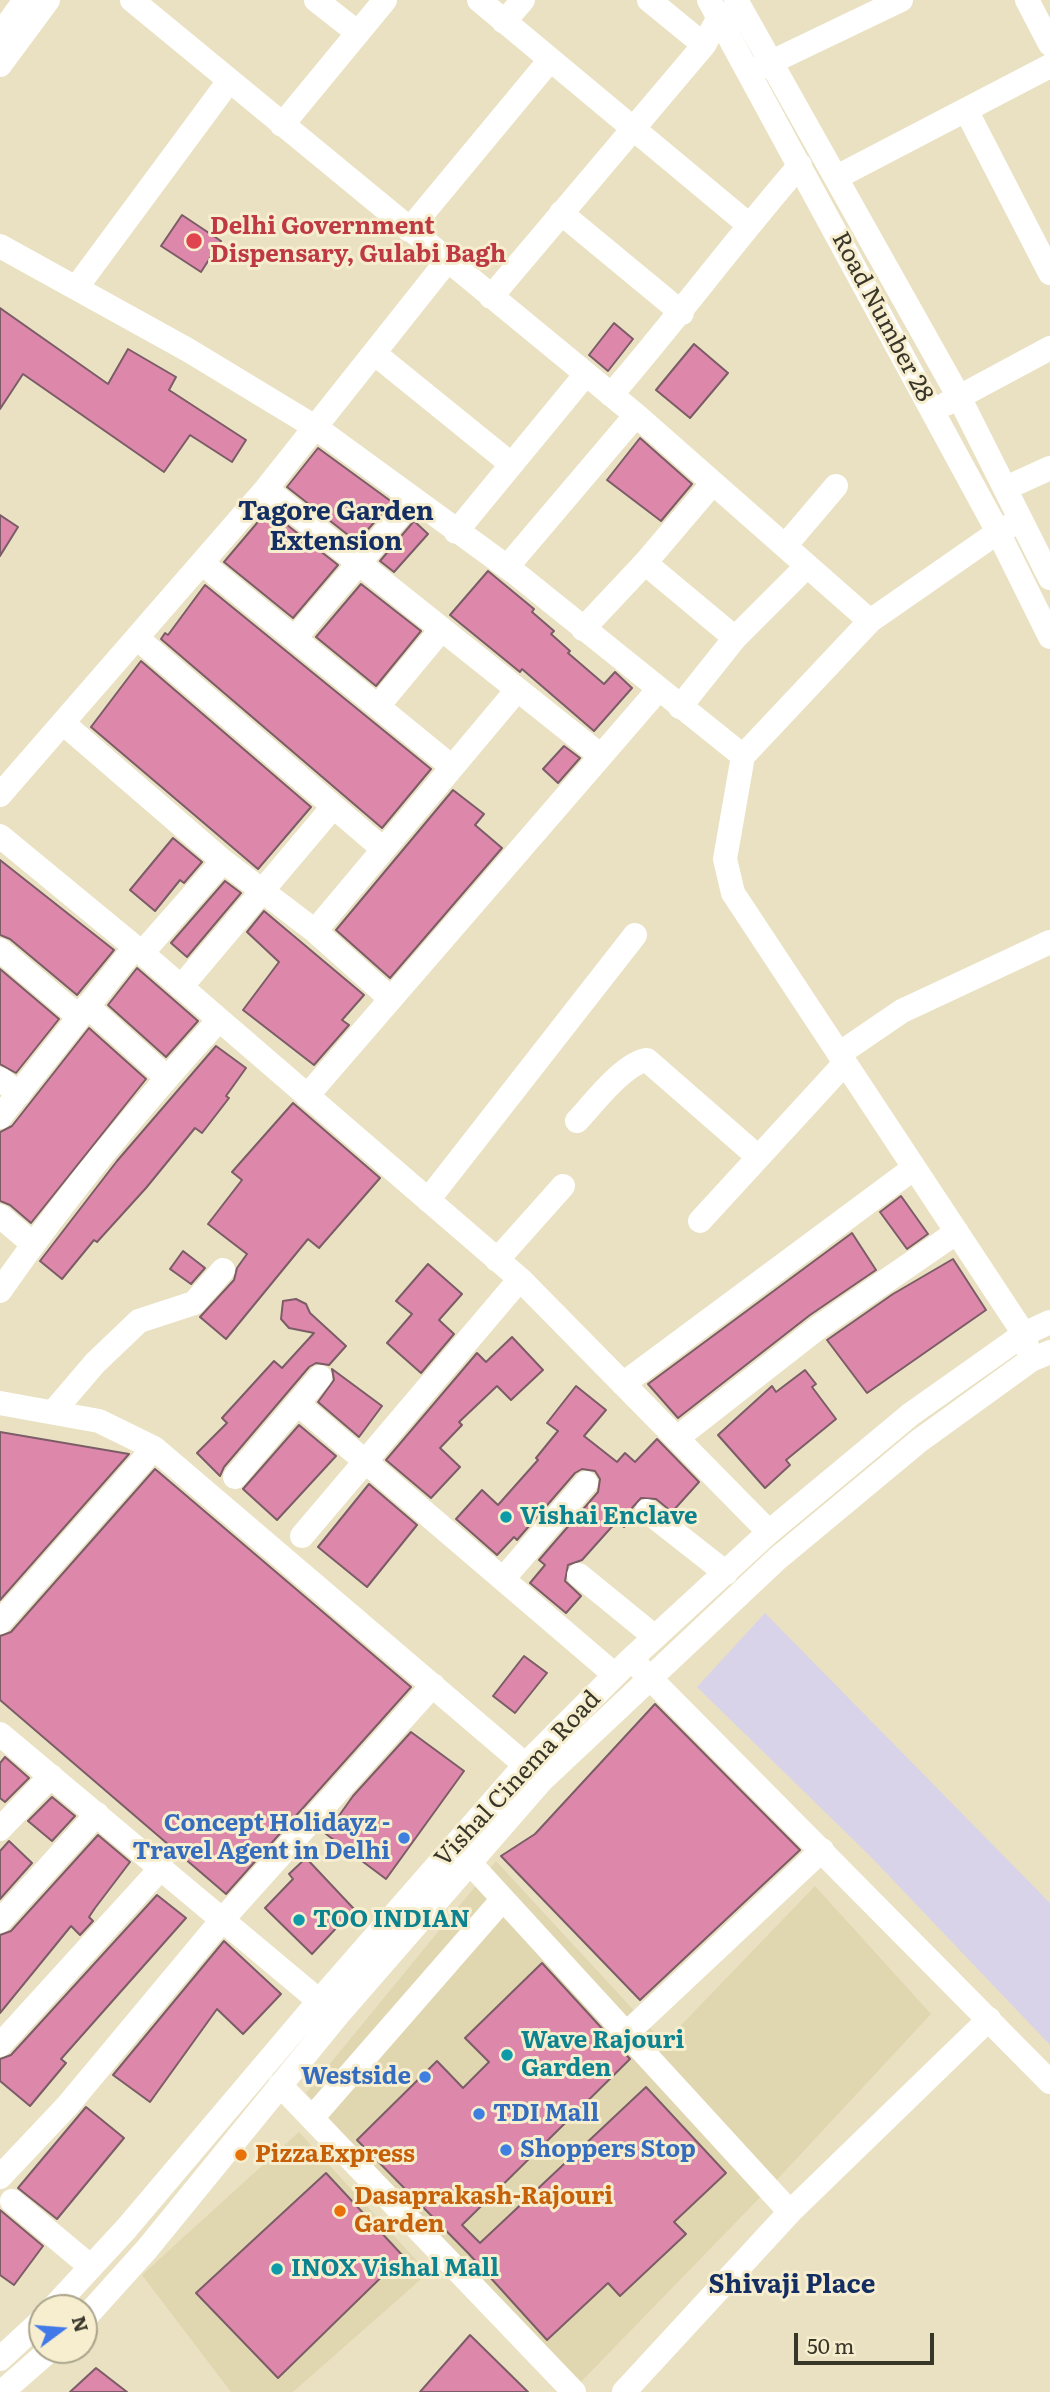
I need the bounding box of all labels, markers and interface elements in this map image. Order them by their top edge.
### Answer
place label: Delhi Government Dispensary, Gulabi Bagh [210,213,506,269]
street label: Road Number 28 [825,227,939,407]
marker: Delhi Government Dispensary, Gulabi Bagh [184,231,204,251]
district label: Tagore Garden Extension [238,496,434,558]
place label: Vishai Enclave [520,1503,698,1531]
marker: Vishai Enclave [498,1509,514,1525]
street label: Vishal Cinema Road [429,1685,607,1873]
place label: Concept Holidayz - Travel Agent in Delhi [132,1810,390,1866]
marker: Concept Holidayz - Travel Agent in Delhi [396,1830,412,1846]
place label: TOO INDIAN [313,1906,470,1934]
marker: TOO INDIAN [291,1912,307,1928]
place label: Wave Rajouri Garden [521,2027,684,2083]
marker: Wave Rajouri Garden [499,2047,515,2063]
place label: Westside [301,2063,411,2091]
marker: Westside [417,2069,433,2085]
place label: TDI Mall [493,2100,599,2128]
marker: TDI Mall [471,2106,487,2122]
place label: Shoppers Stop [520,2136,696,2164]
place label: PizzaExpress [255,2141,415,2169]
marker: Shoppers Stop [498,2142,514,2158]
marker: PizzaExpress [233,2147,249,2163]
place label: Dasaprakash-Rajouri Garden [354,2183,613,2239]
marker: Dasaprakash-Rajouri Garden [332,2203,348,2219]
place label: INOX Vishal Mall [291,2255,499,2283]
marker: INOX Vishal Mall [269,2261,285,2277]
district label: Shivaji Place [709,2269,875,2301]
north arrow [28,2294,98,2364]
text: N [66,2312,97,2335]
scale bar [798,2318,938,2362]
text: 50 m [807,2329,854,2360]

